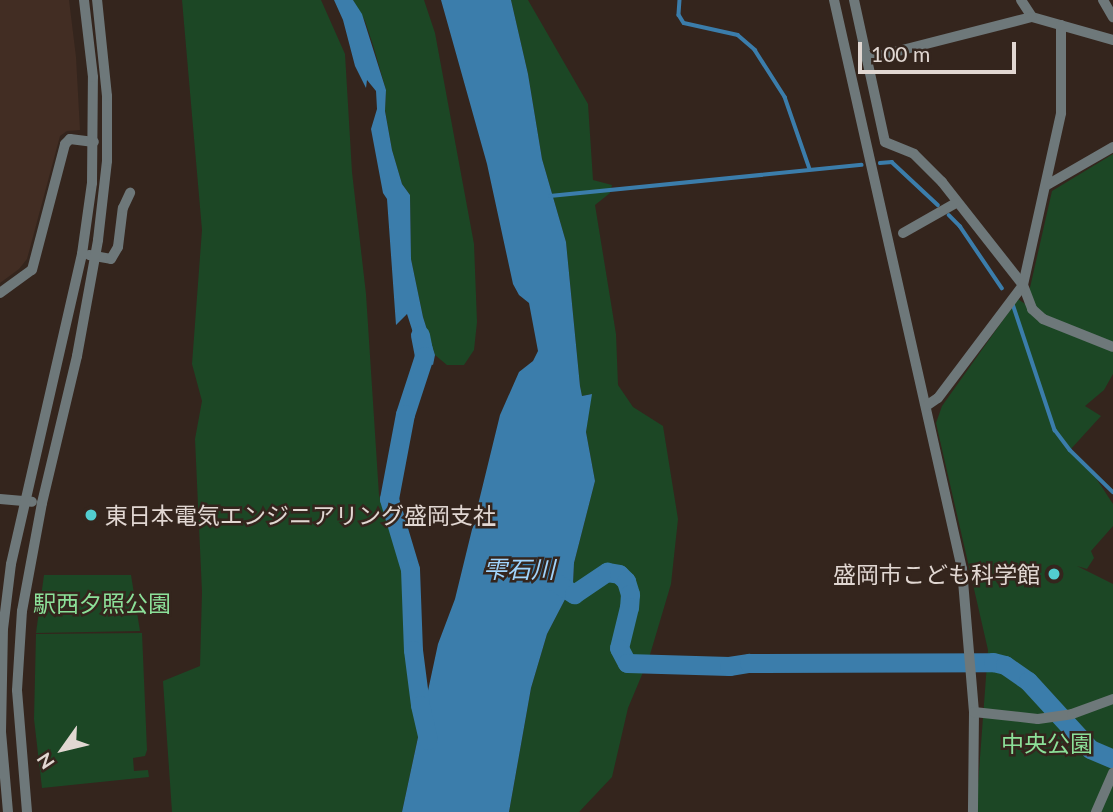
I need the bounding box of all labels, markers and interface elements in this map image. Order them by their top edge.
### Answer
scale bar [861,28,1018,72]
text: 100 m [871,41,930,66]
place label: 東日本電気エンジニアリング盛岡支社 [105,501,496,529]
marker: 東日本電気エンジニアリング盛岡支社 [83,507,99,523]
water label: 雫石川 [483,555,555,583]
place label: 盛岡市こども科学館 [833,560,1040,588]
marker: 盛岡市こども科学館 [1046,566,1062,582]
park label: 駅西夕照公園 [33,589,171,617]
north arrow [28,714,98,784]
park label: 中央公園 [1001,729,1093,757]
text: N [32,749,59,774]

